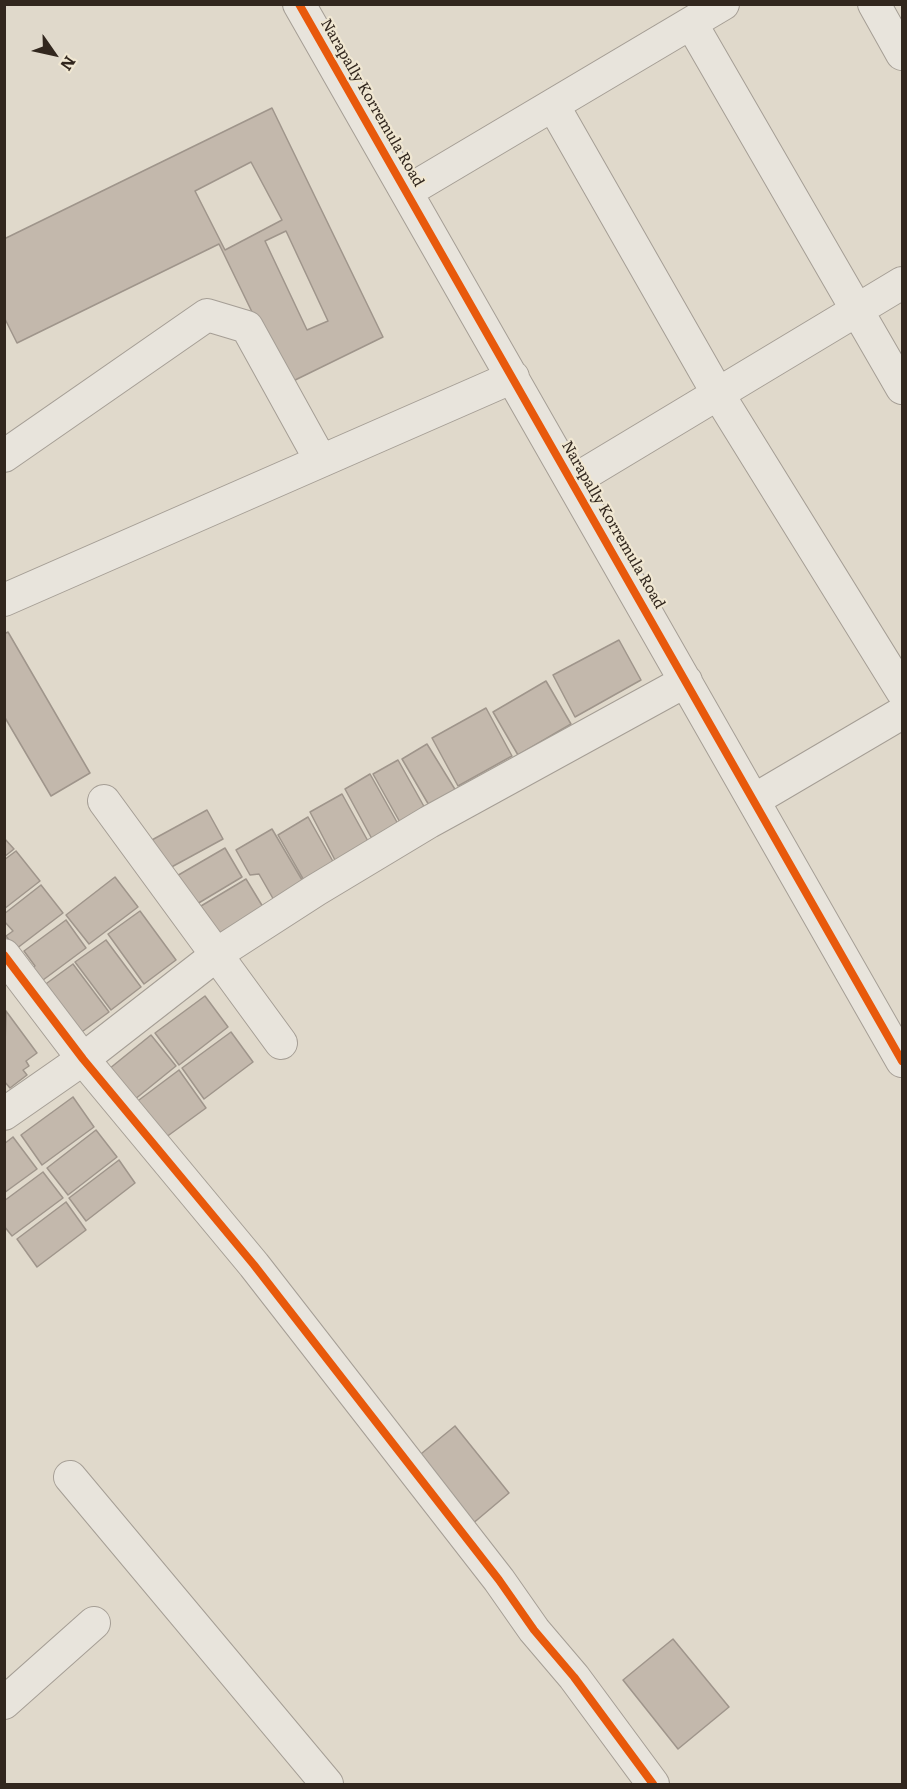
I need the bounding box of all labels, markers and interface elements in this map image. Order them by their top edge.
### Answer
street label: Narapally Korremula Road [317,16,427,190]
north arrow [24,24,84,84]
text: N [55,52,83,76]
street label: Narapally Korremula Road [558,438,668,612]

